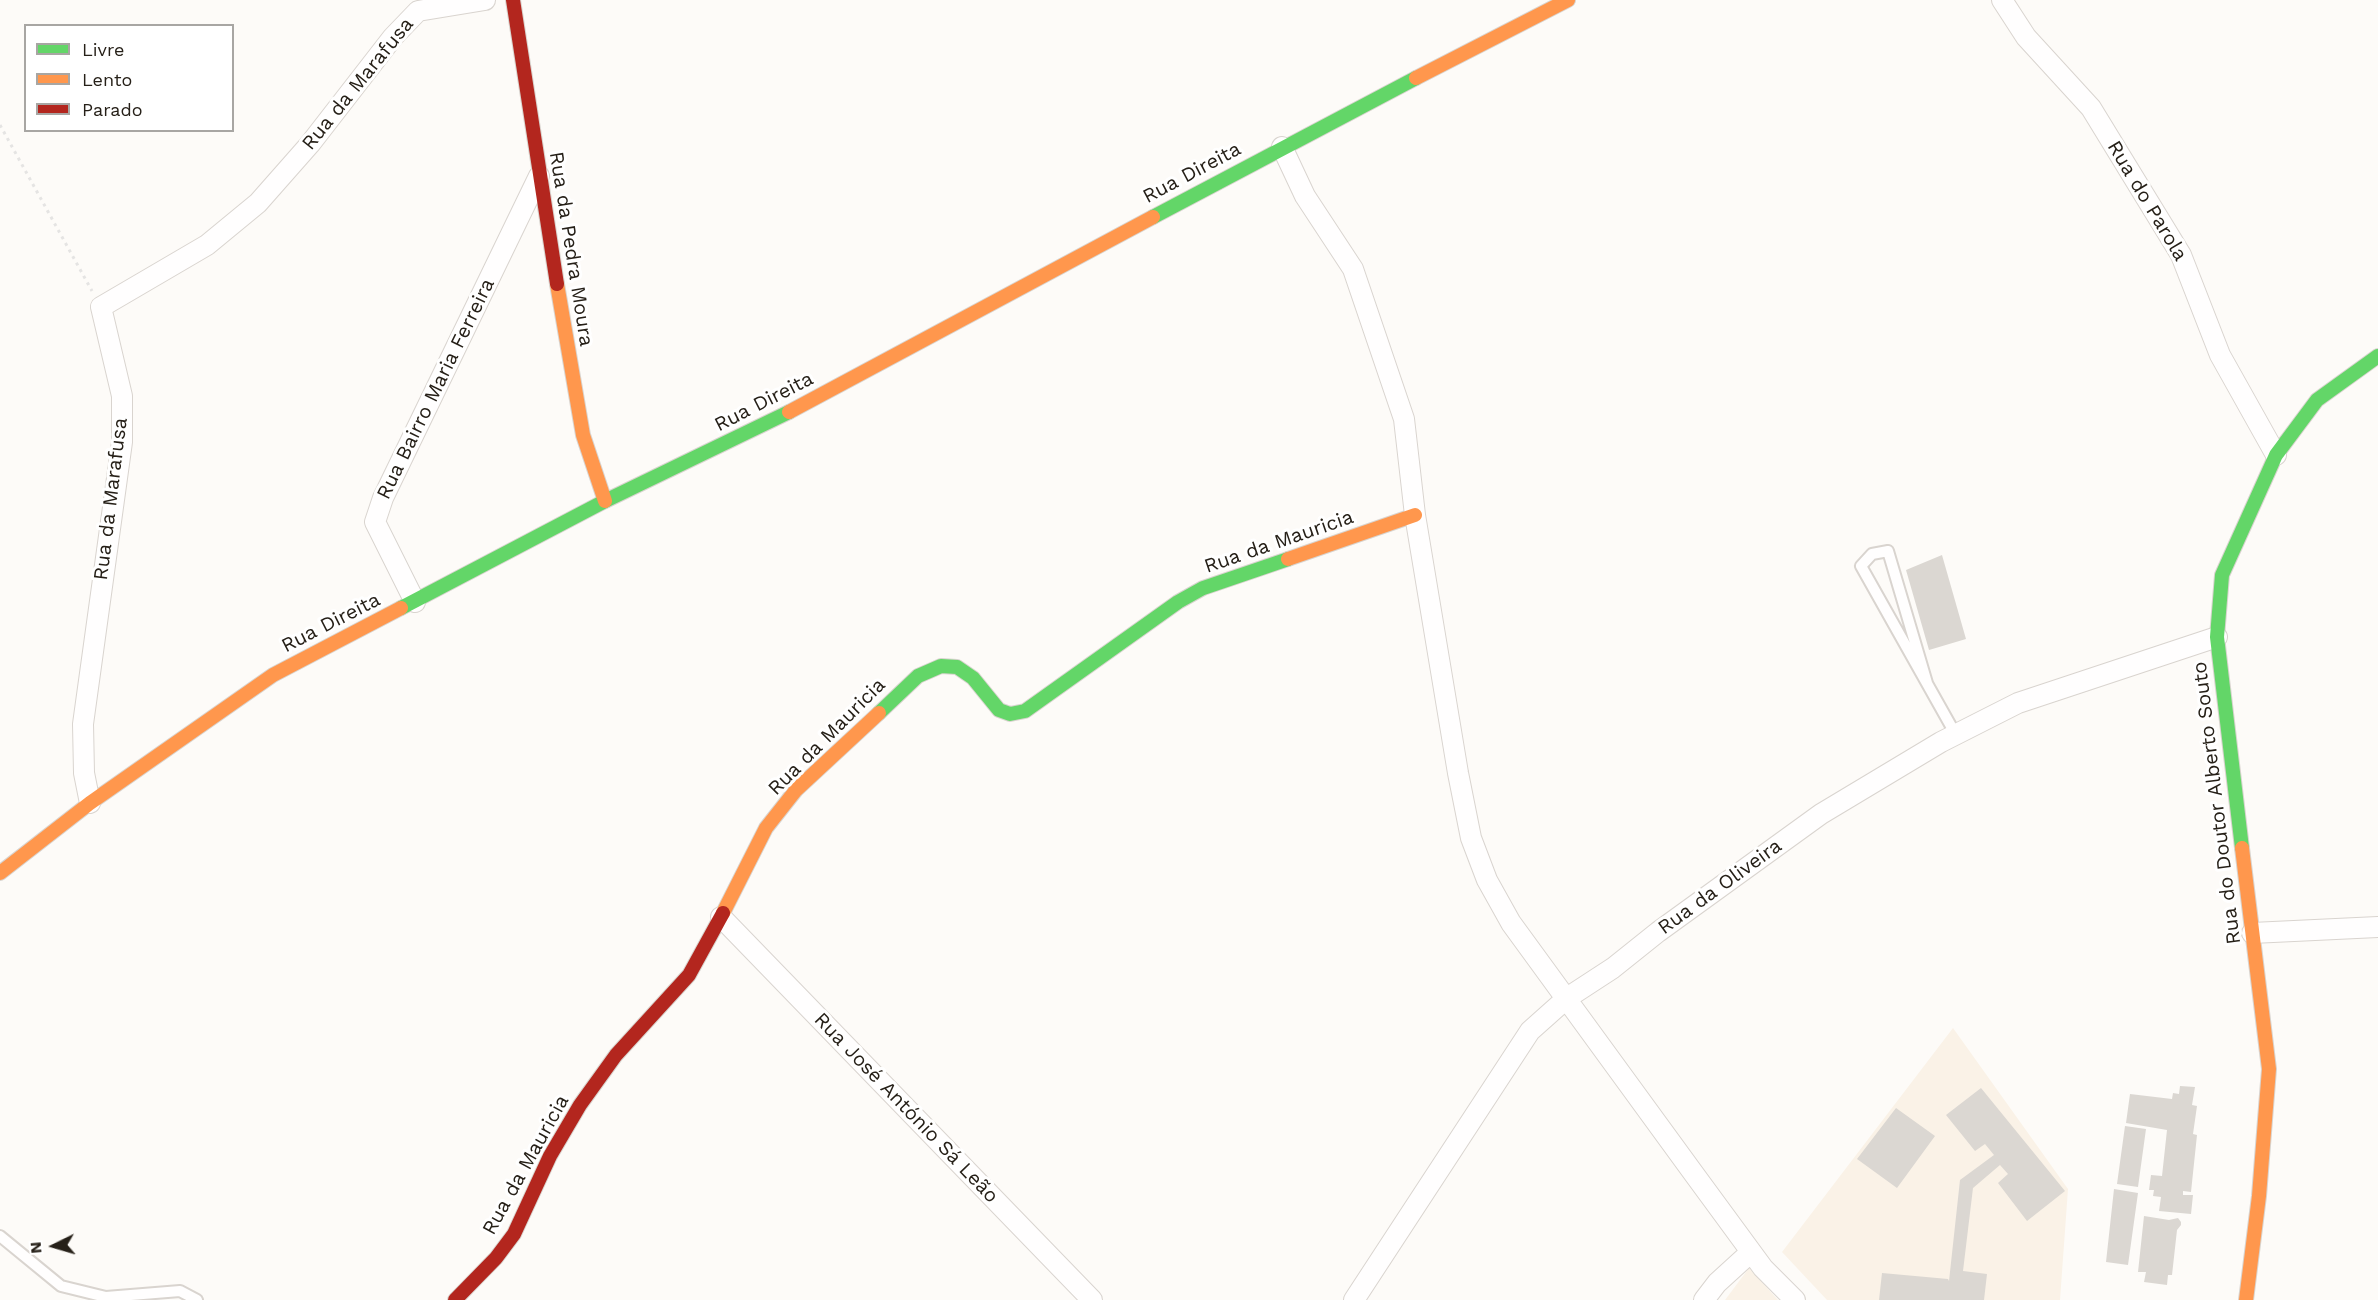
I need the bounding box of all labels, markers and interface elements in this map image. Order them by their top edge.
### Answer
street label: Rua da Marafusa [297,13,419,155]
legend [24,24,234,132]
text: Livre [82,39,124,60]
text: Lento [82,69,132,90]
text: Parado [82,99,143,120]
street label: Rua Direita [1139,137,1245,209]
street label: Rua do Parola [2102,137,2192,265]
street label: Rua da Pedra Moura [544,150,598,348]
street label: Rua Bairro Maria Ferreira [372,275,500,503]
street label: Rua Direita [711,367,817,437]
street label: Rua da Marafusa [89,416,133,582]
street label: Rua da Mauricia [1201,505,1357,579]
street label: Rua Direita [278,588,384,658]
street label: Rua do Doutor Alberto Souto [2188,660,2246,946]
street label: Rua da Mauricia [763,673,891,801]
street label: Rua da Oliveira [1653,834,1787,940]
street label: Rua José António Sá Leão [809,1008,1003,1208]
street label: Rua da Mauricia [478,1091,574,1239]
north arrow [24,1216,84,1276]
text: N [26,1241,46,1254]

